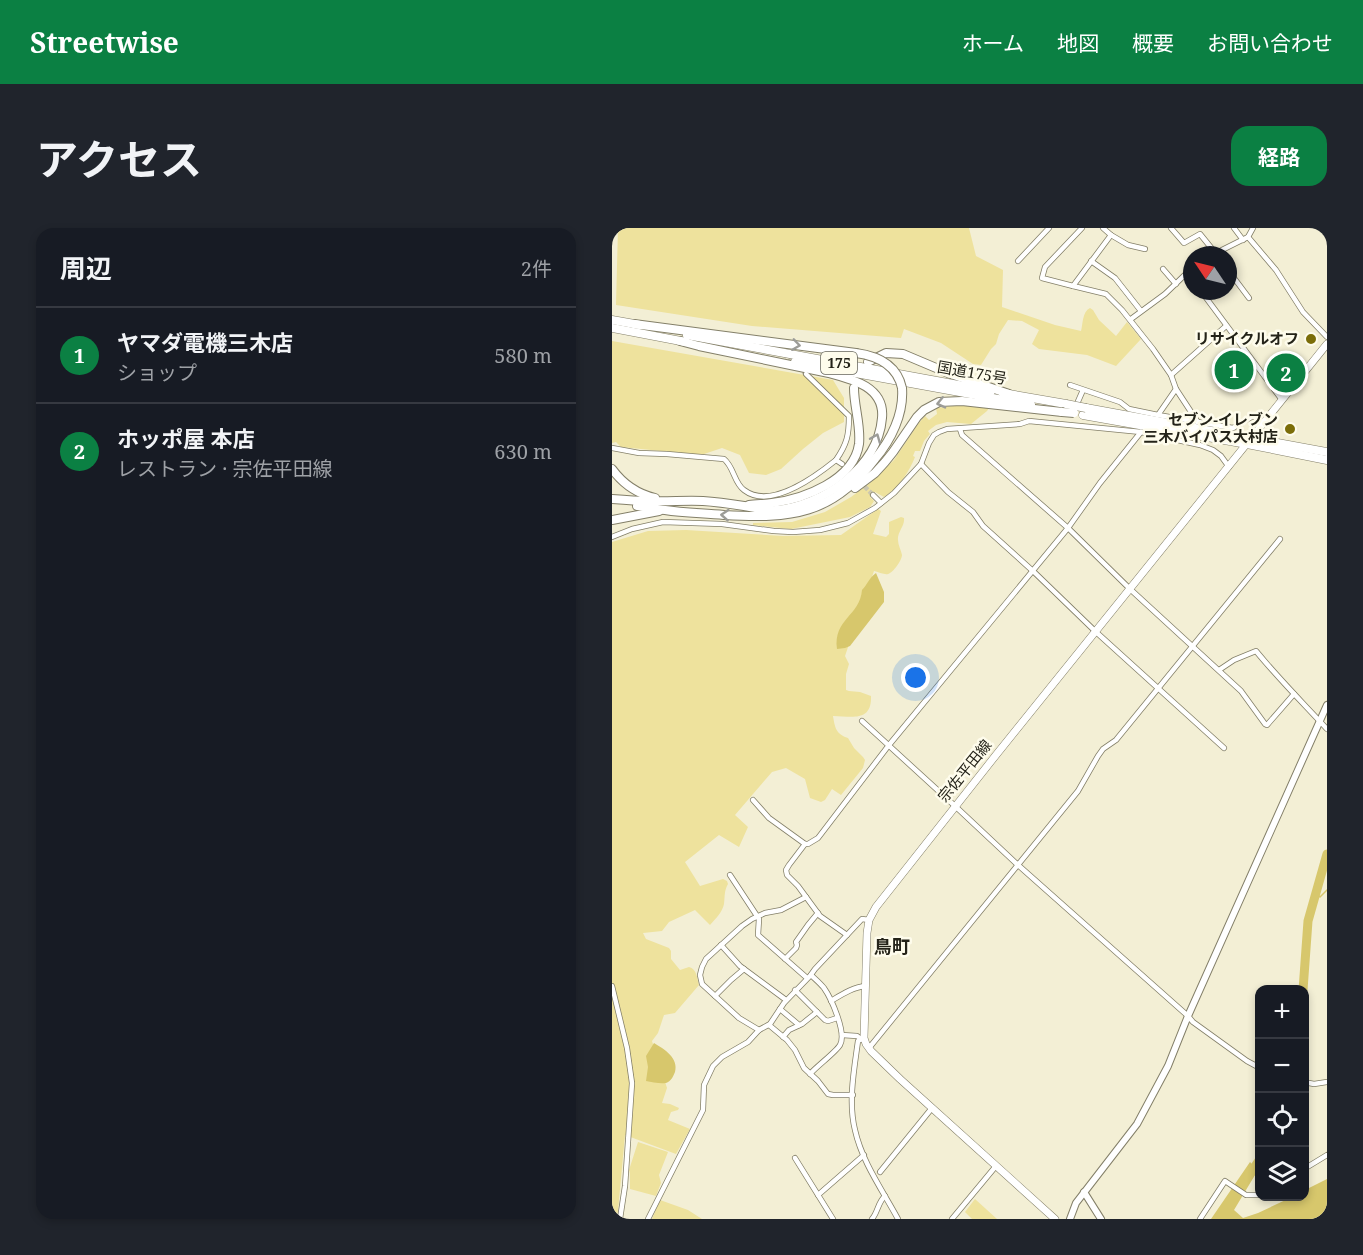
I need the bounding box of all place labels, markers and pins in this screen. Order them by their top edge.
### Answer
place label: リサイクルオフ [1195,328,1299,348]
marker: リサイクルオフ [1304,332,1318,346]
pin: 1 [1214,348,1254,392]
pin: 2 [1266,350,1306,396]
place label: セブン-イレブン 三木バイパス大村店 [1143,409,1278,446]
marker: セブン-イレブン 三木バイパス大村店 [1283,422,1297,436]

